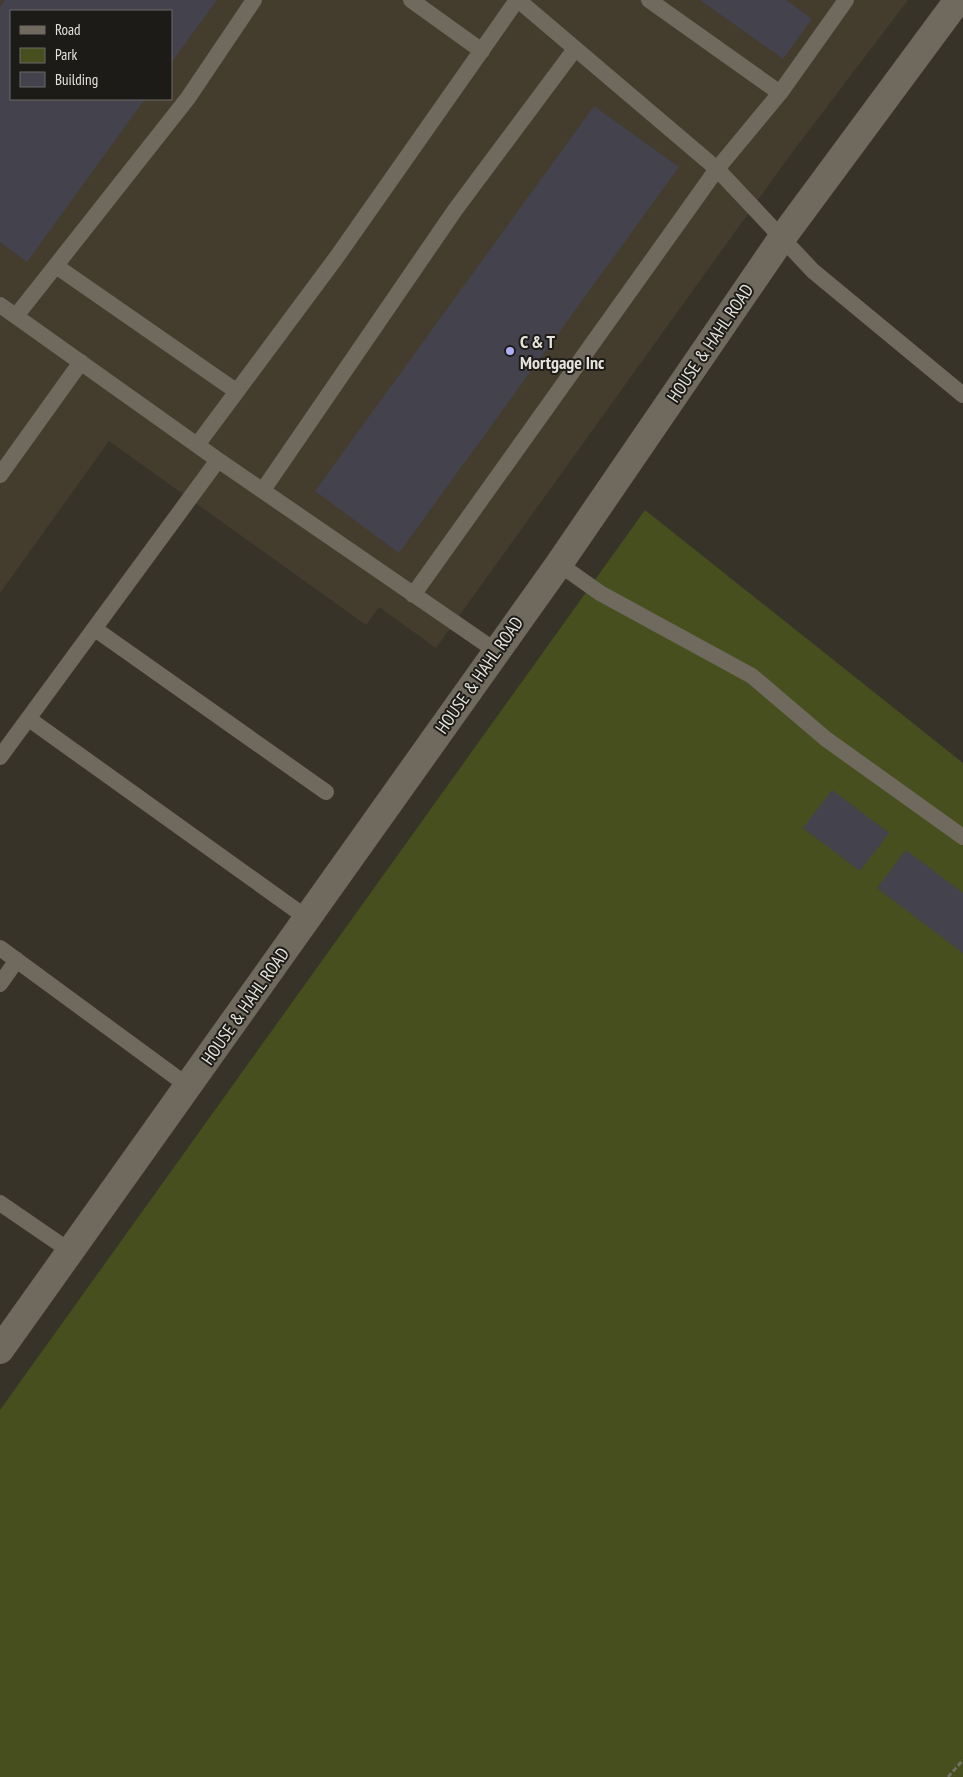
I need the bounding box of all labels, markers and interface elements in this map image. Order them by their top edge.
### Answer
legend [10,10,172,100]
text: Road [55,20,81,39]
text: Park [55,45,77,64]
text: Building [55,70,98,89]
street label: HOUSE & HAHL ROAD [662,279,758,407]
place label: C & T Mortgage Inc [520,330,605,374]
marker: C & T Mortgage Inc [504,345,516,357]
street label: HOUSE & HAHL ROAD [430,612,528,738]
street label: HOUSE & HAHL ROAD [196,943,294,1069]

